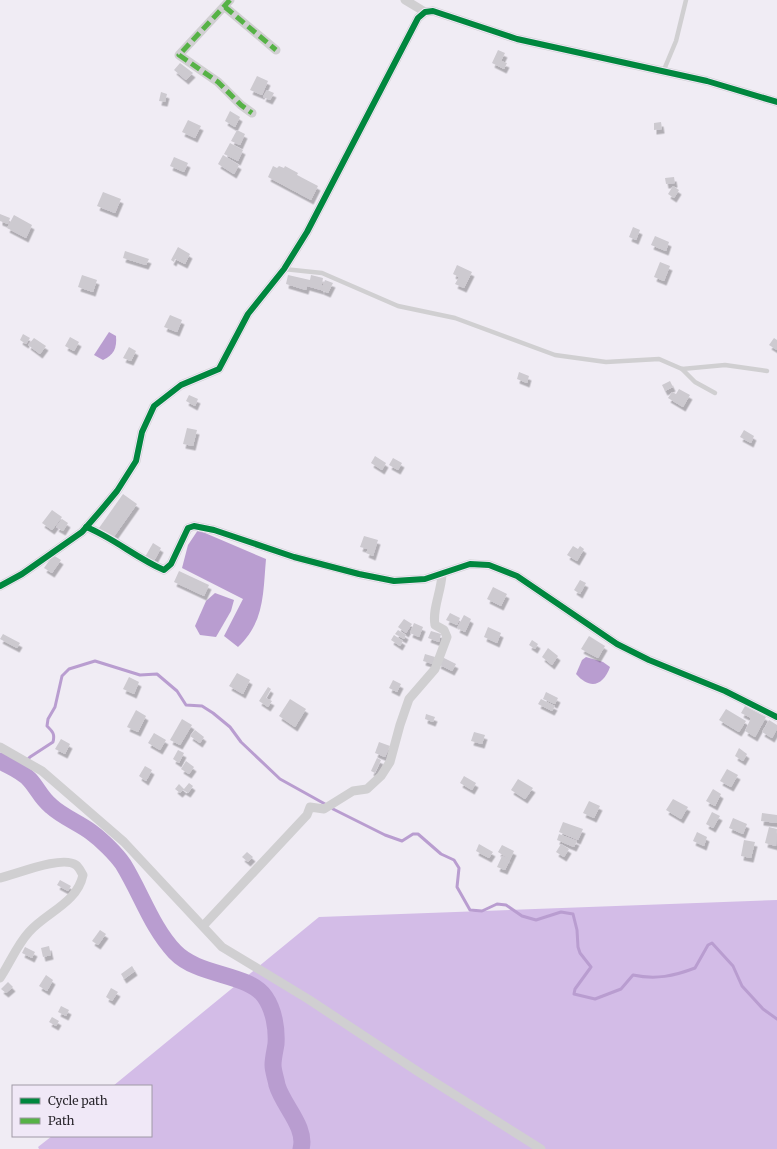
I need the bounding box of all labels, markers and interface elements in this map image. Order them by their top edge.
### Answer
legend [12,1085,152,1137]
text: Cycle path [48,1093,108,1108]
text: Path [48,1113,74,1128]

